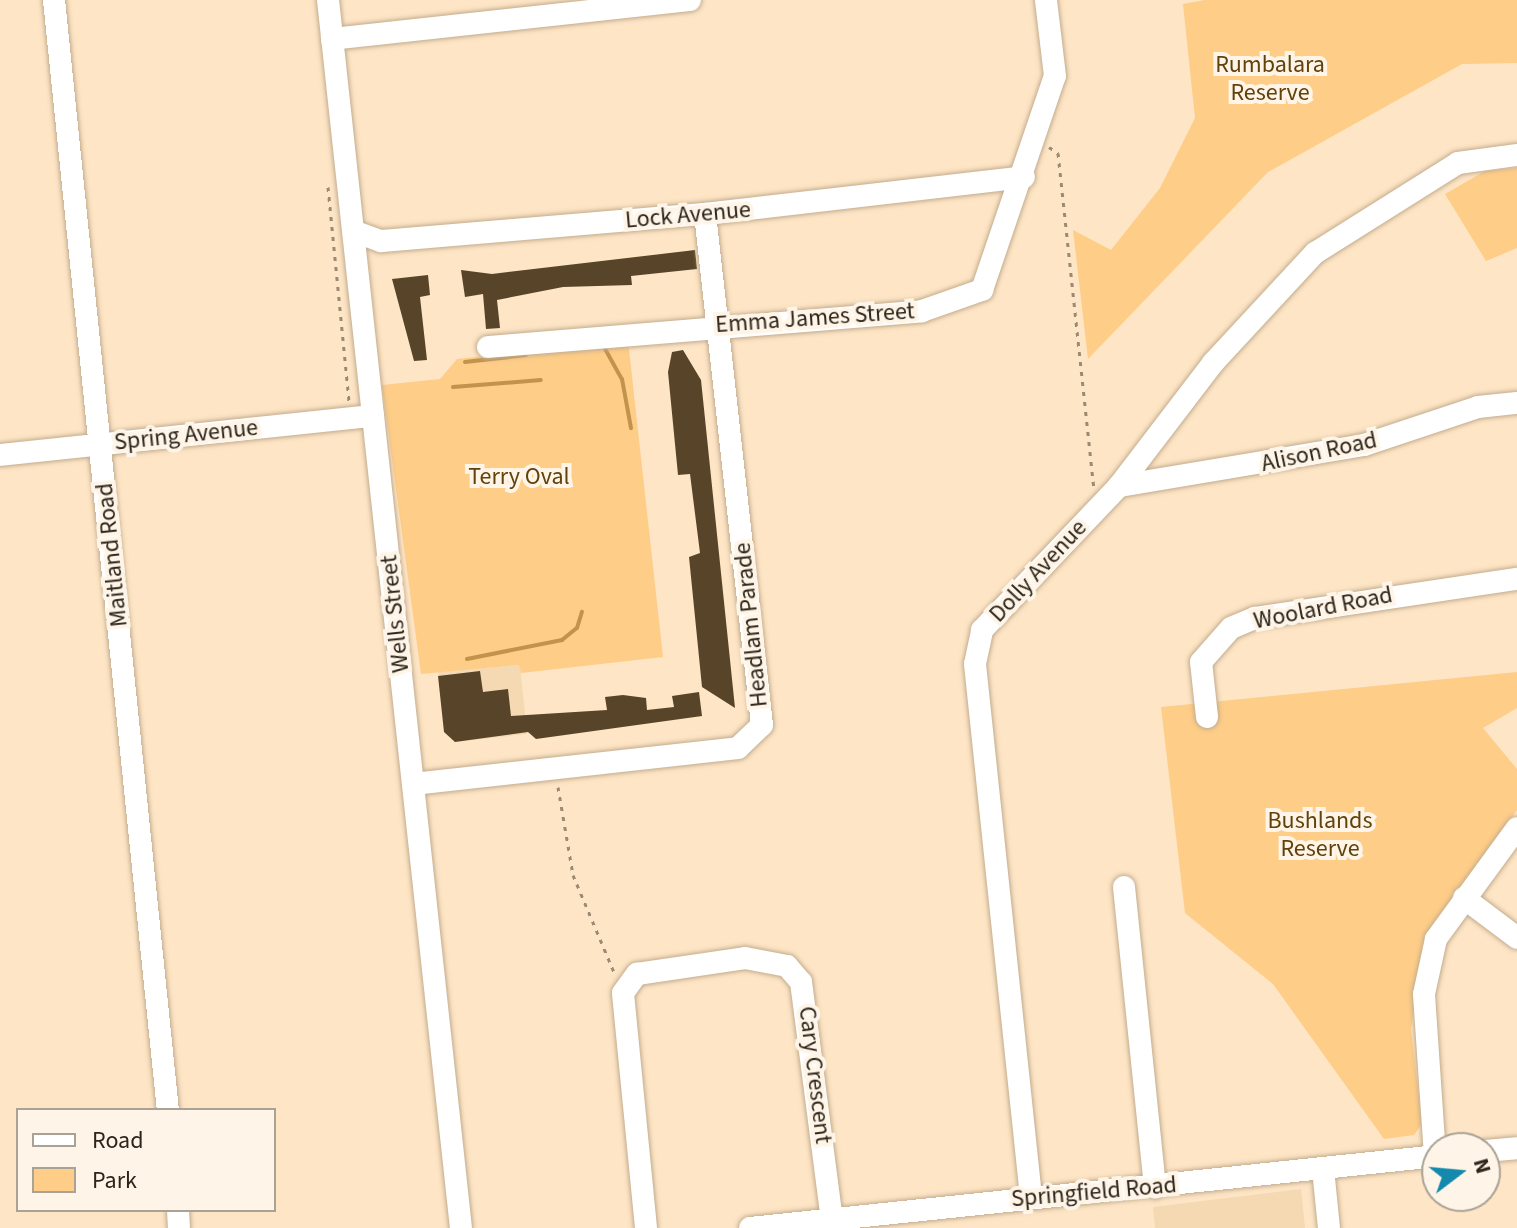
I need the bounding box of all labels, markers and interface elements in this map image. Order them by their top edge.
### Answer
park label: Rumbalara Reserve [1215,51,1325,107]
street label: Lock Avenue [624,195,752,235]
street label: Emma James Street [714,297,916,339]
street label: Spring Avenue [113,413,259,457]
street label: Alison Road [1259,426,1379,478]
park label: Terry Oval [468,463,570,491]
street label: Maitland Road [90,482,134,628]
street label: Dolly Avenue [983,514,1093,628]
street label: Headlam Parade [728,541,774,709]
street label: Wells Street [375,554,415,674]
street label: Woolard Road [1251,580,1395,636]
park label: Bushlands Reserve [1268,807,1372,863]
street label: Cary Crescent [792,1005,838,1145]
legend [16,1108,276,1212]
text: Road [92,1123,144,1158]
north arrow [1421,1132,1501,1212]
text: N [1465,1154,1500,1177]
text: Park [92,1163,137,1198]
street label: Springfield Road [1010,1170,1178,1214]

